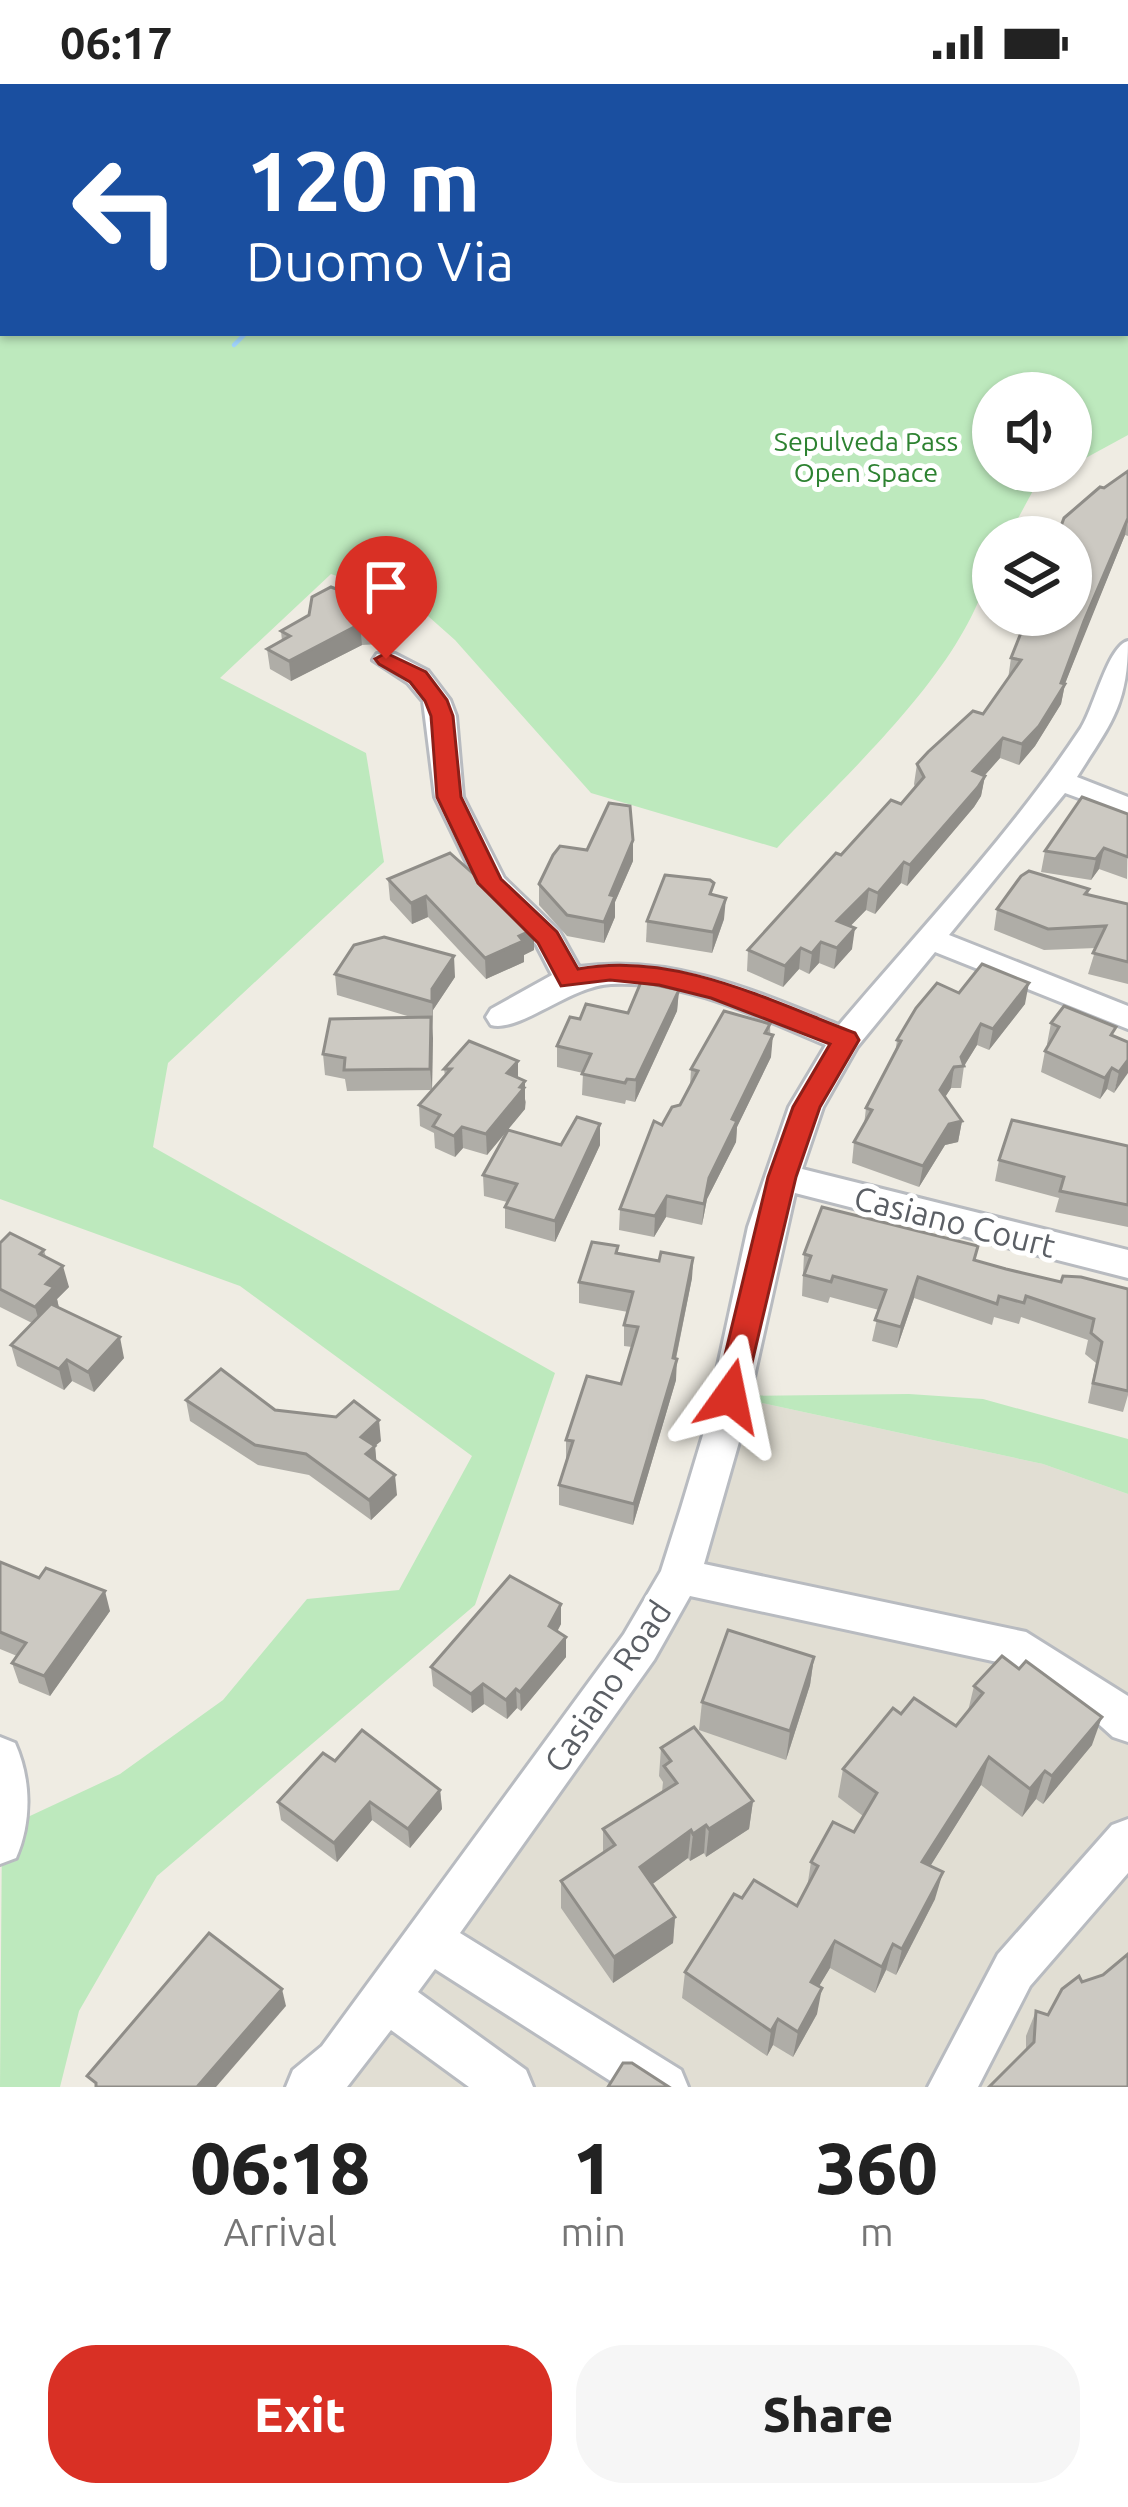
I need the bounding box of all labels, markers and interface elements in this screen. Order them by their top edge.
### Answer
text: 06:17 [60,17,173,68]
icon: left [48,132,204,288]
text: 120 m [246,133,480,227]
text: Duomo Via [246,231,514,291]
map controls [972,372,1092,636]
button: sound [972,372,1092,492]
park label: Sepulveda Pass Open Space [774,426,958,487]
button: layers [972,516,1092,636]
pin [335,536,437,659]
icon: arrive [353,554,419,620]
street label: Casiano Court [851,1178,1059,1264]
position arrow [667,1333,793,1459]
street label: Casiano Road [536,1593,678,1779]
text: 06:18 [190,2127,370,2208]
text: 1 [573,2127,613,2208]
text: 360 [816,2127,938,2208]
text: Arrival [223,2210,337,2253]
text: min [560,2210,626,2253]
text: m [860,2210,894,2253]
button: Exit [48,2345,552,2483]
button: Share [576,2345,1080,2483]

